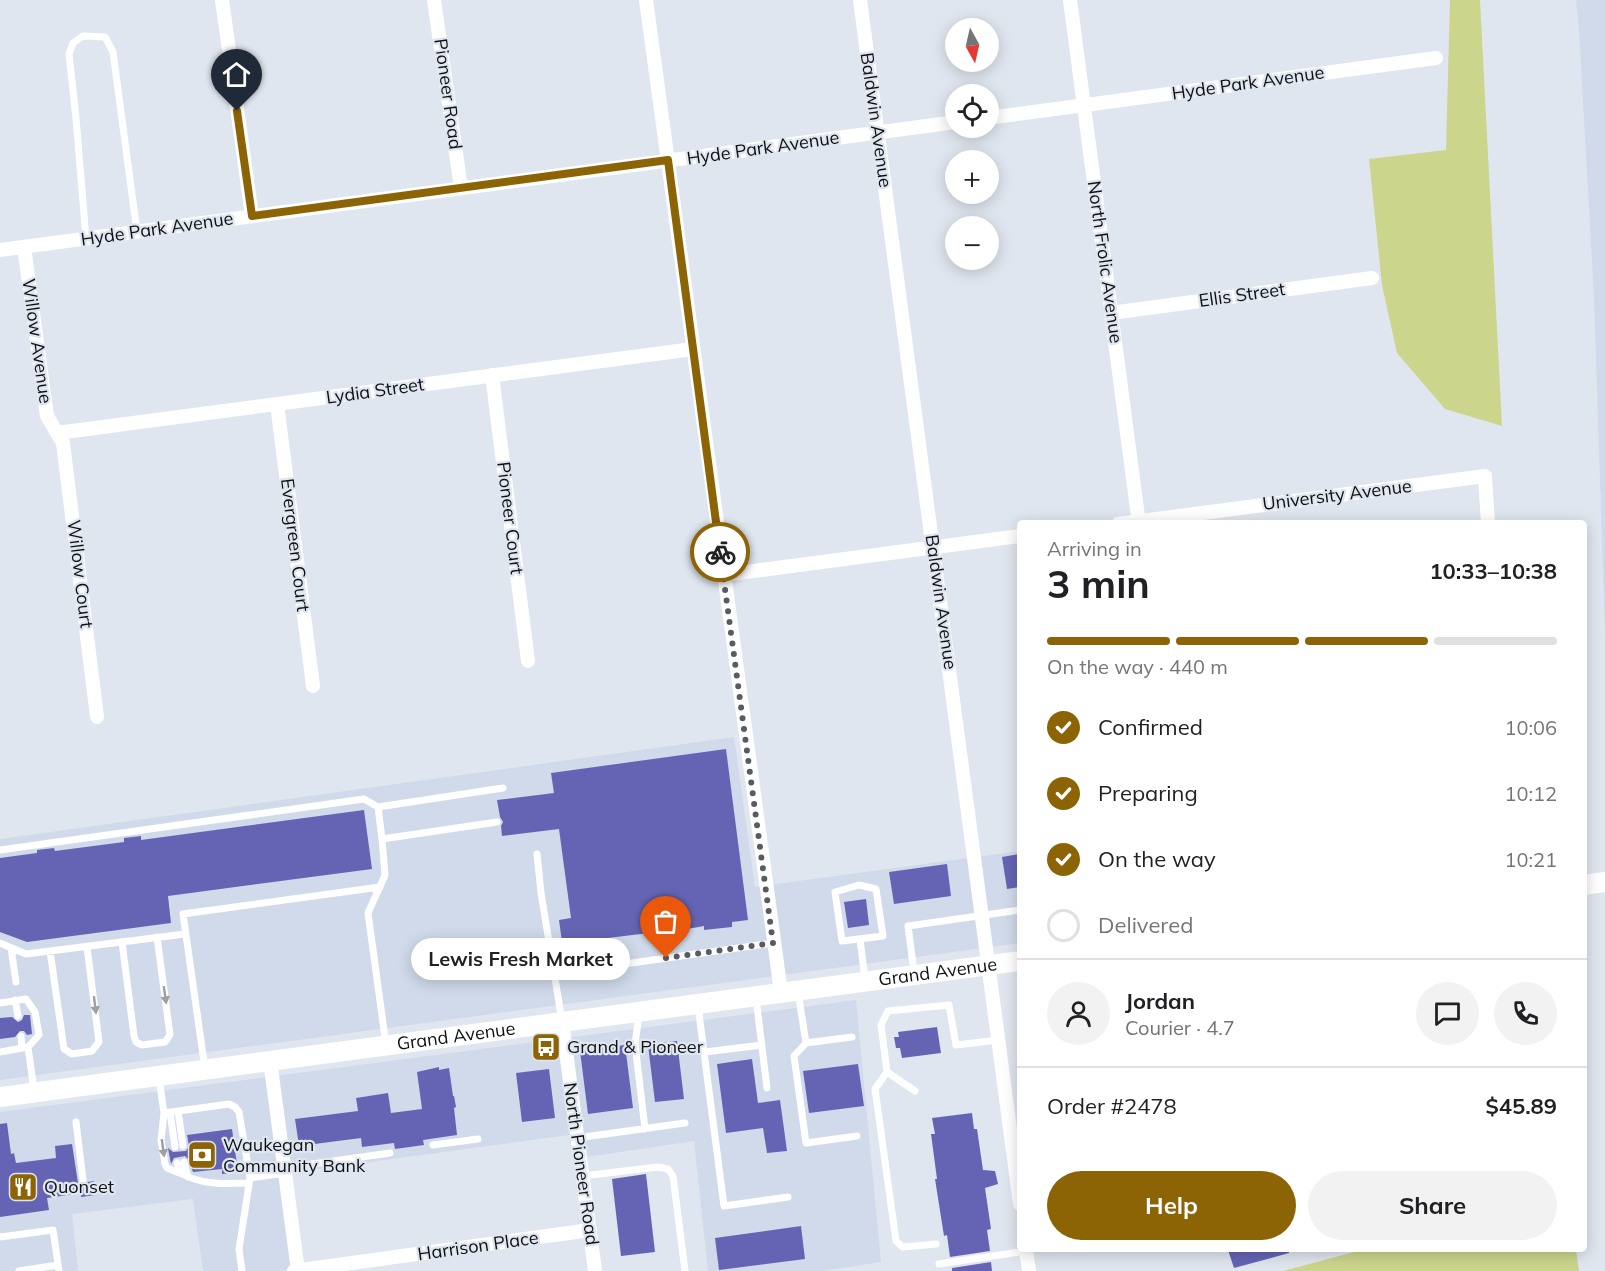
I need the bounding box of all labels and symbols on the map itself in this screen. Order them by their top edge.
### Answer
north arrow [945,18,999,72]
street label: Pioneer Road [429,37,468,151]
pin [211,49,262,111]
street label: Baldwin Avenue [856,51,897,189]
street label: Hyde Park Avenue [1170,60,1326,105]
street label: Hyde Park Avenue [685,125,841,170]
street label: North Frolic Avenue [1083,179,1128,345]
street label: Hyde Park Avenue [79,206,235,251]
street label: Willow Avenue [17,277,58,405]
street label: Ellis Street [1197,277,1287,312]
street label: Lydia Street [324,372,425,409]
street label: Pioneer Court [492,460,529,576]
street label: University Avenue [1261,474,1413,515]
street label: Evergreen Court [276,477,315,613]
street label: Willow Court [62,518,99,629]
courier [690,522,750,582]
street label: Baldwin Avenue [921,533,962,671]
pin [640,896,691,958]
callout: Lewis Fresh Market [411,937,630,979]
street label: Grand Avenue [877,952,998,991]
one-way arrow [160,986,169,1005]
one-way arrow [90,995,99,1014]
street label: Grand Avenue [395,1016,517,1055]
bus stop icon: Grand & Pioneer [530,1031,562,1063]
place label: Grand & Pioneer [567,1035,704,1058]
street label: North Pioneer Road [559,1081,604,1247]
place label: Waukegan Community Bank [223,1133,366,1177]
one-way arrow [158,1139,167,1158]
bank icon: Waukegan Community Bank [186,1139,218,1171]
restaurant icon: Quonset [7,1171,39,1203]
place label: Quonset [44,1175,114,1198]
street label: Harrison Place [416,1226,540,1265]

